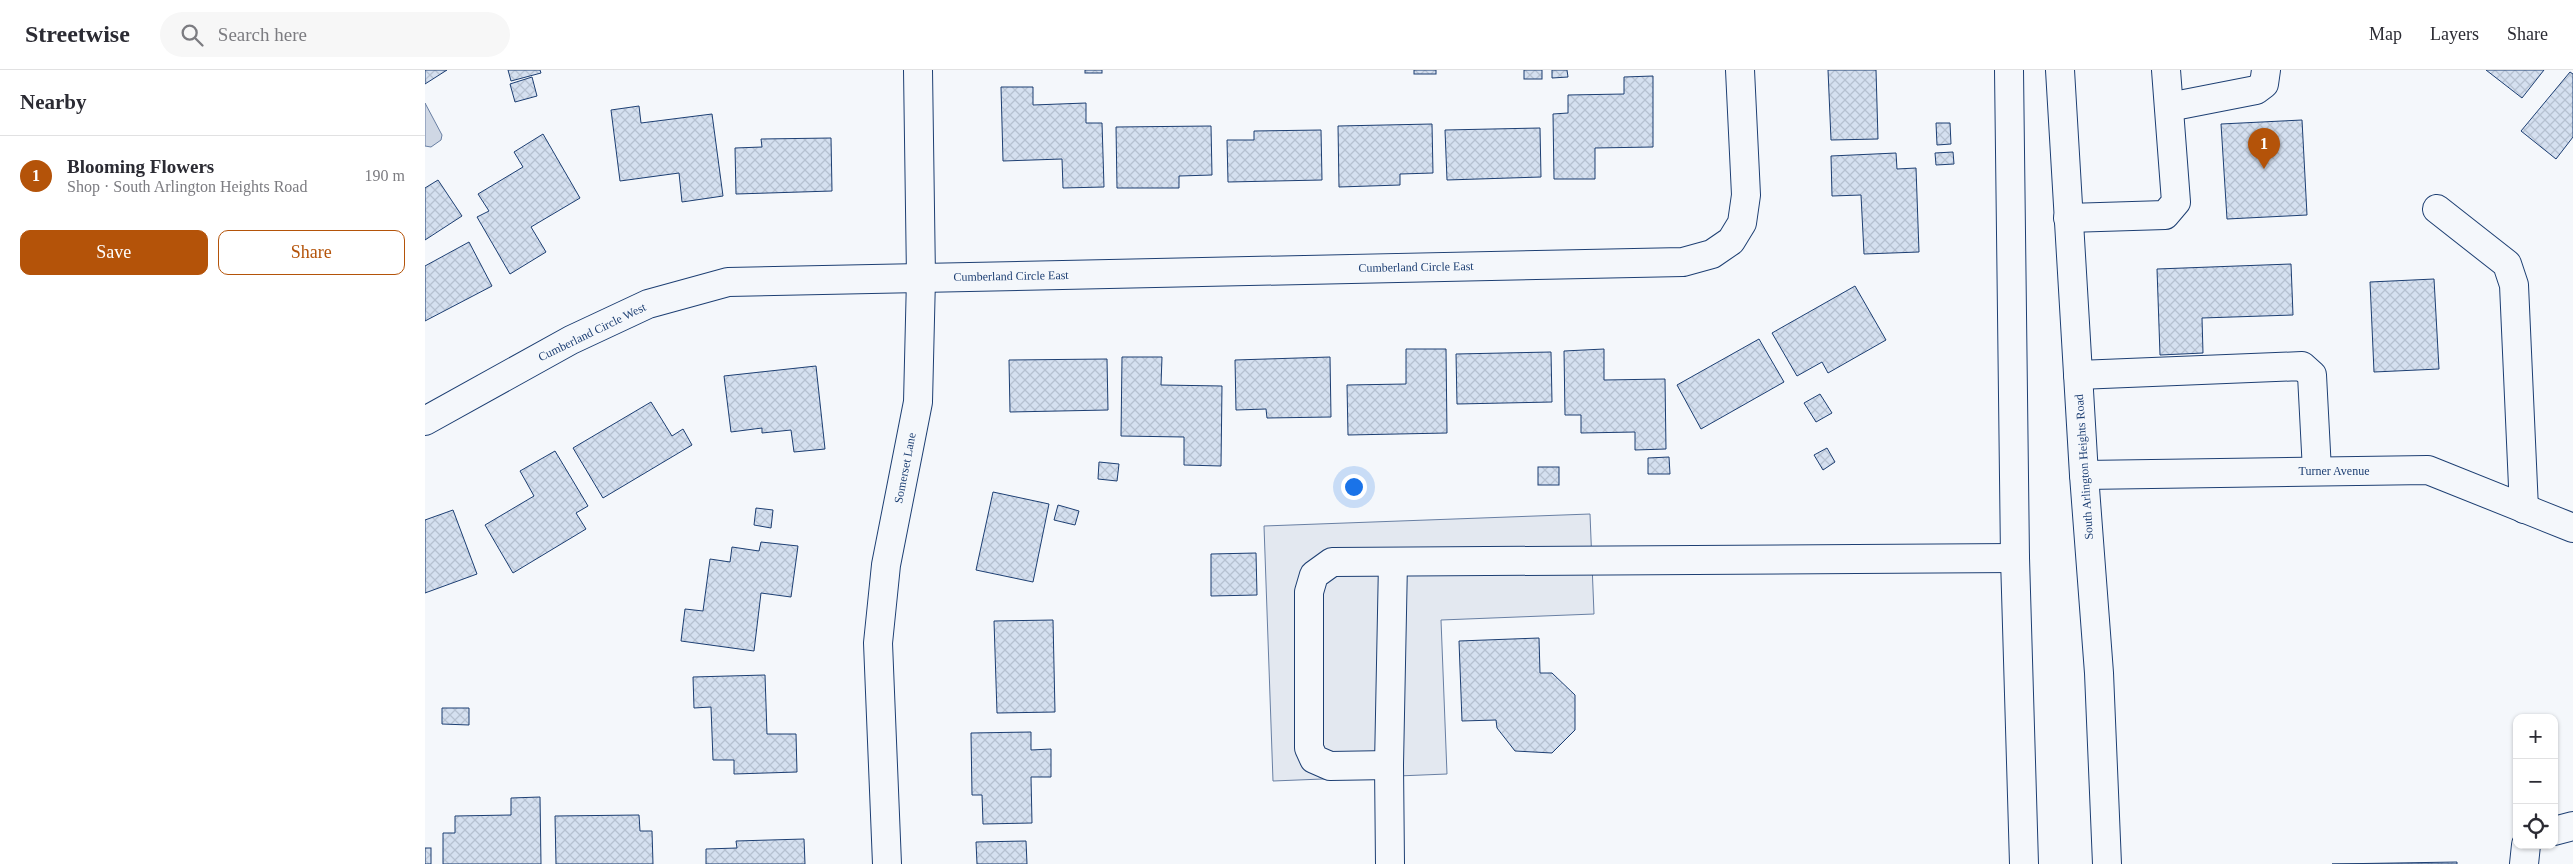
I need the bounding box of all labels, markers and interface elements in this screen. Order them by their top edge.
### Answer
search box [160,12,510,57]
text: Streetwise [25,21,130,47]
icon: search [178,21,206,49]
text: Search here [218,24,307,45]
text: Map [2369,24,2402,44]
text: Layers [2430,24,2479,44]
text: Share [2507,24,2548,44]
text: Nearby [20,90,87,114]
pin: 1 [2248,128,2280,169]
text: Blooming Flowers [67,156,214,177]
text: 1 [32,167,40,184]
text: 190 m [365,167,405,184]
text: Shop · South Arlington Heights Road [67,178,307,195]
button: Save [20,230,208,275]
button: Share [218,230,405,275]
street label: Cumberland Circle East [1358,259,1474,275]
street label: Cumberland Circle East [953,268,1069,284]
street label: Cumberland Circle West [536,300,649,364]
street label: South Arlington Heights Road [2072,394,2096,540]
street label: Somerset Lane [891,431,919,505]
street label: Turner Avenue [2299,464,2370,478]
your location [1341,474,1367,500]
map controls [2513,714,2558,849]
button: + [2513,714,2558,759]
button: − [2513,759,2558,804]
button: locate [2513,804,2558,849]

